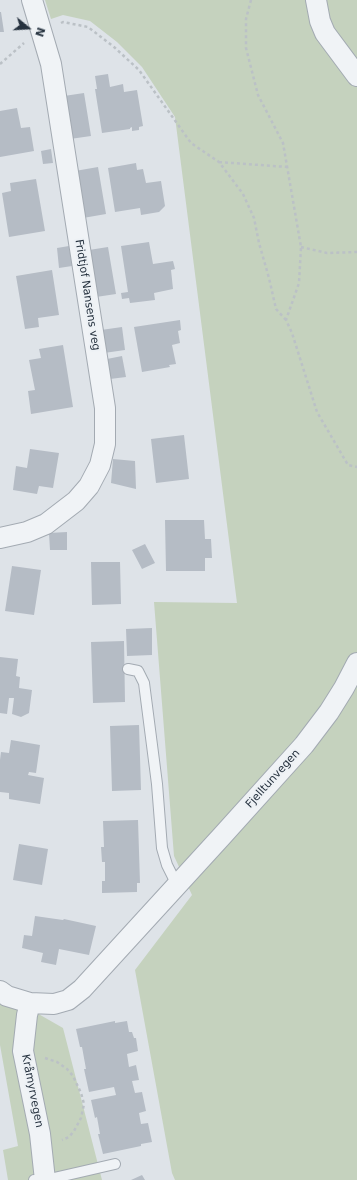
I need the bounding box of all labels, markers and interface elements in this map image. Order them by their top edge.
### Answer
north arrow [8,8,48,48]
text: N [32,25,47,38]
street label: Fridtjof Nansens veg [72,238,102,352]
street label: Fjelltunvegen [243,747,303,811]
street label: Kråmyrvegen [18,1053,46,1129]

